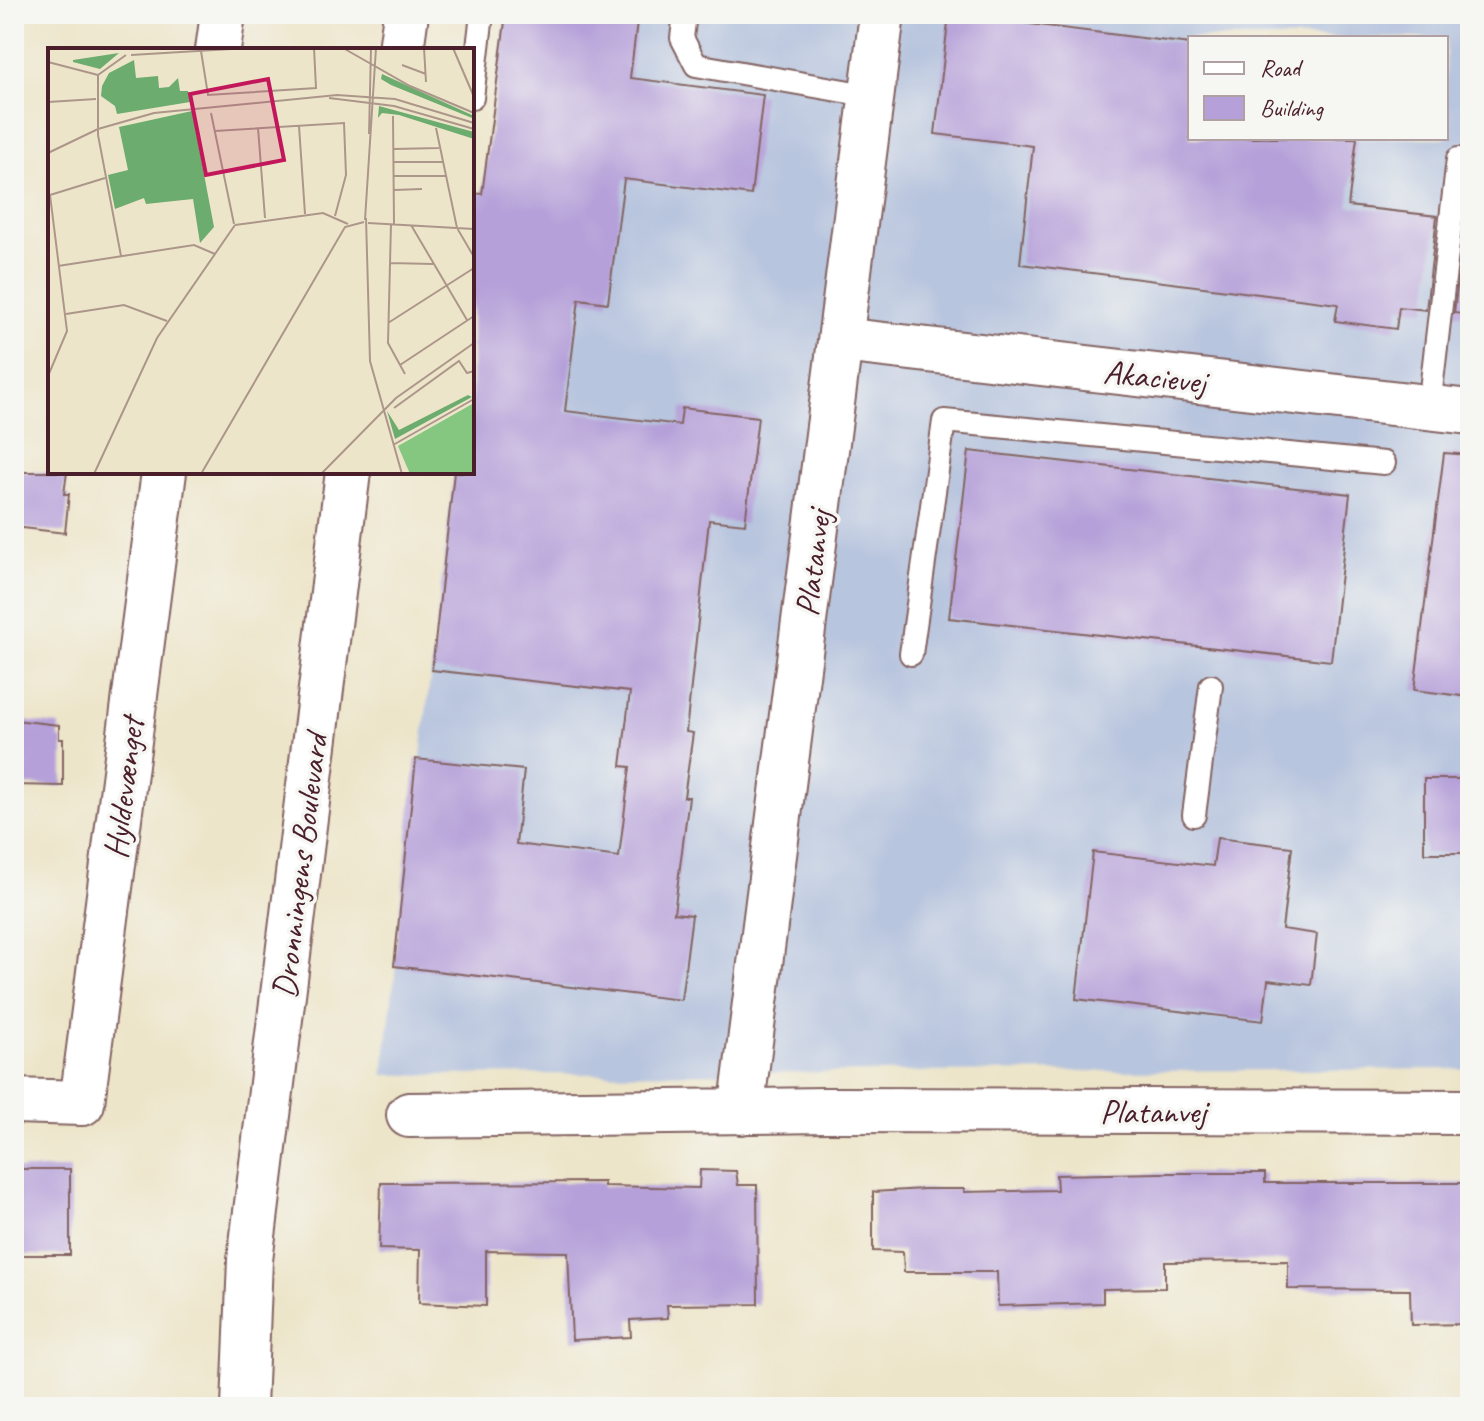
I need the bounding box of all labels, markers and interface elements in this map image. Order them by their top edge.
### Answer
legend [1188,36,1448,140]
inset map [48,48,474,474]
text: Road [1260,53,1304,83]
text: Building [1260,93,1325,123]
street label: Akacievej [1102,350,1212,404]
street label: Platanvej [785,504,841,618]
street label: Hyldevænget [94,710,154,861]
street label: Dronningens Boulevard [262,726,338,1000]
street label: Platanvej [1100,1090,1210,1133]

